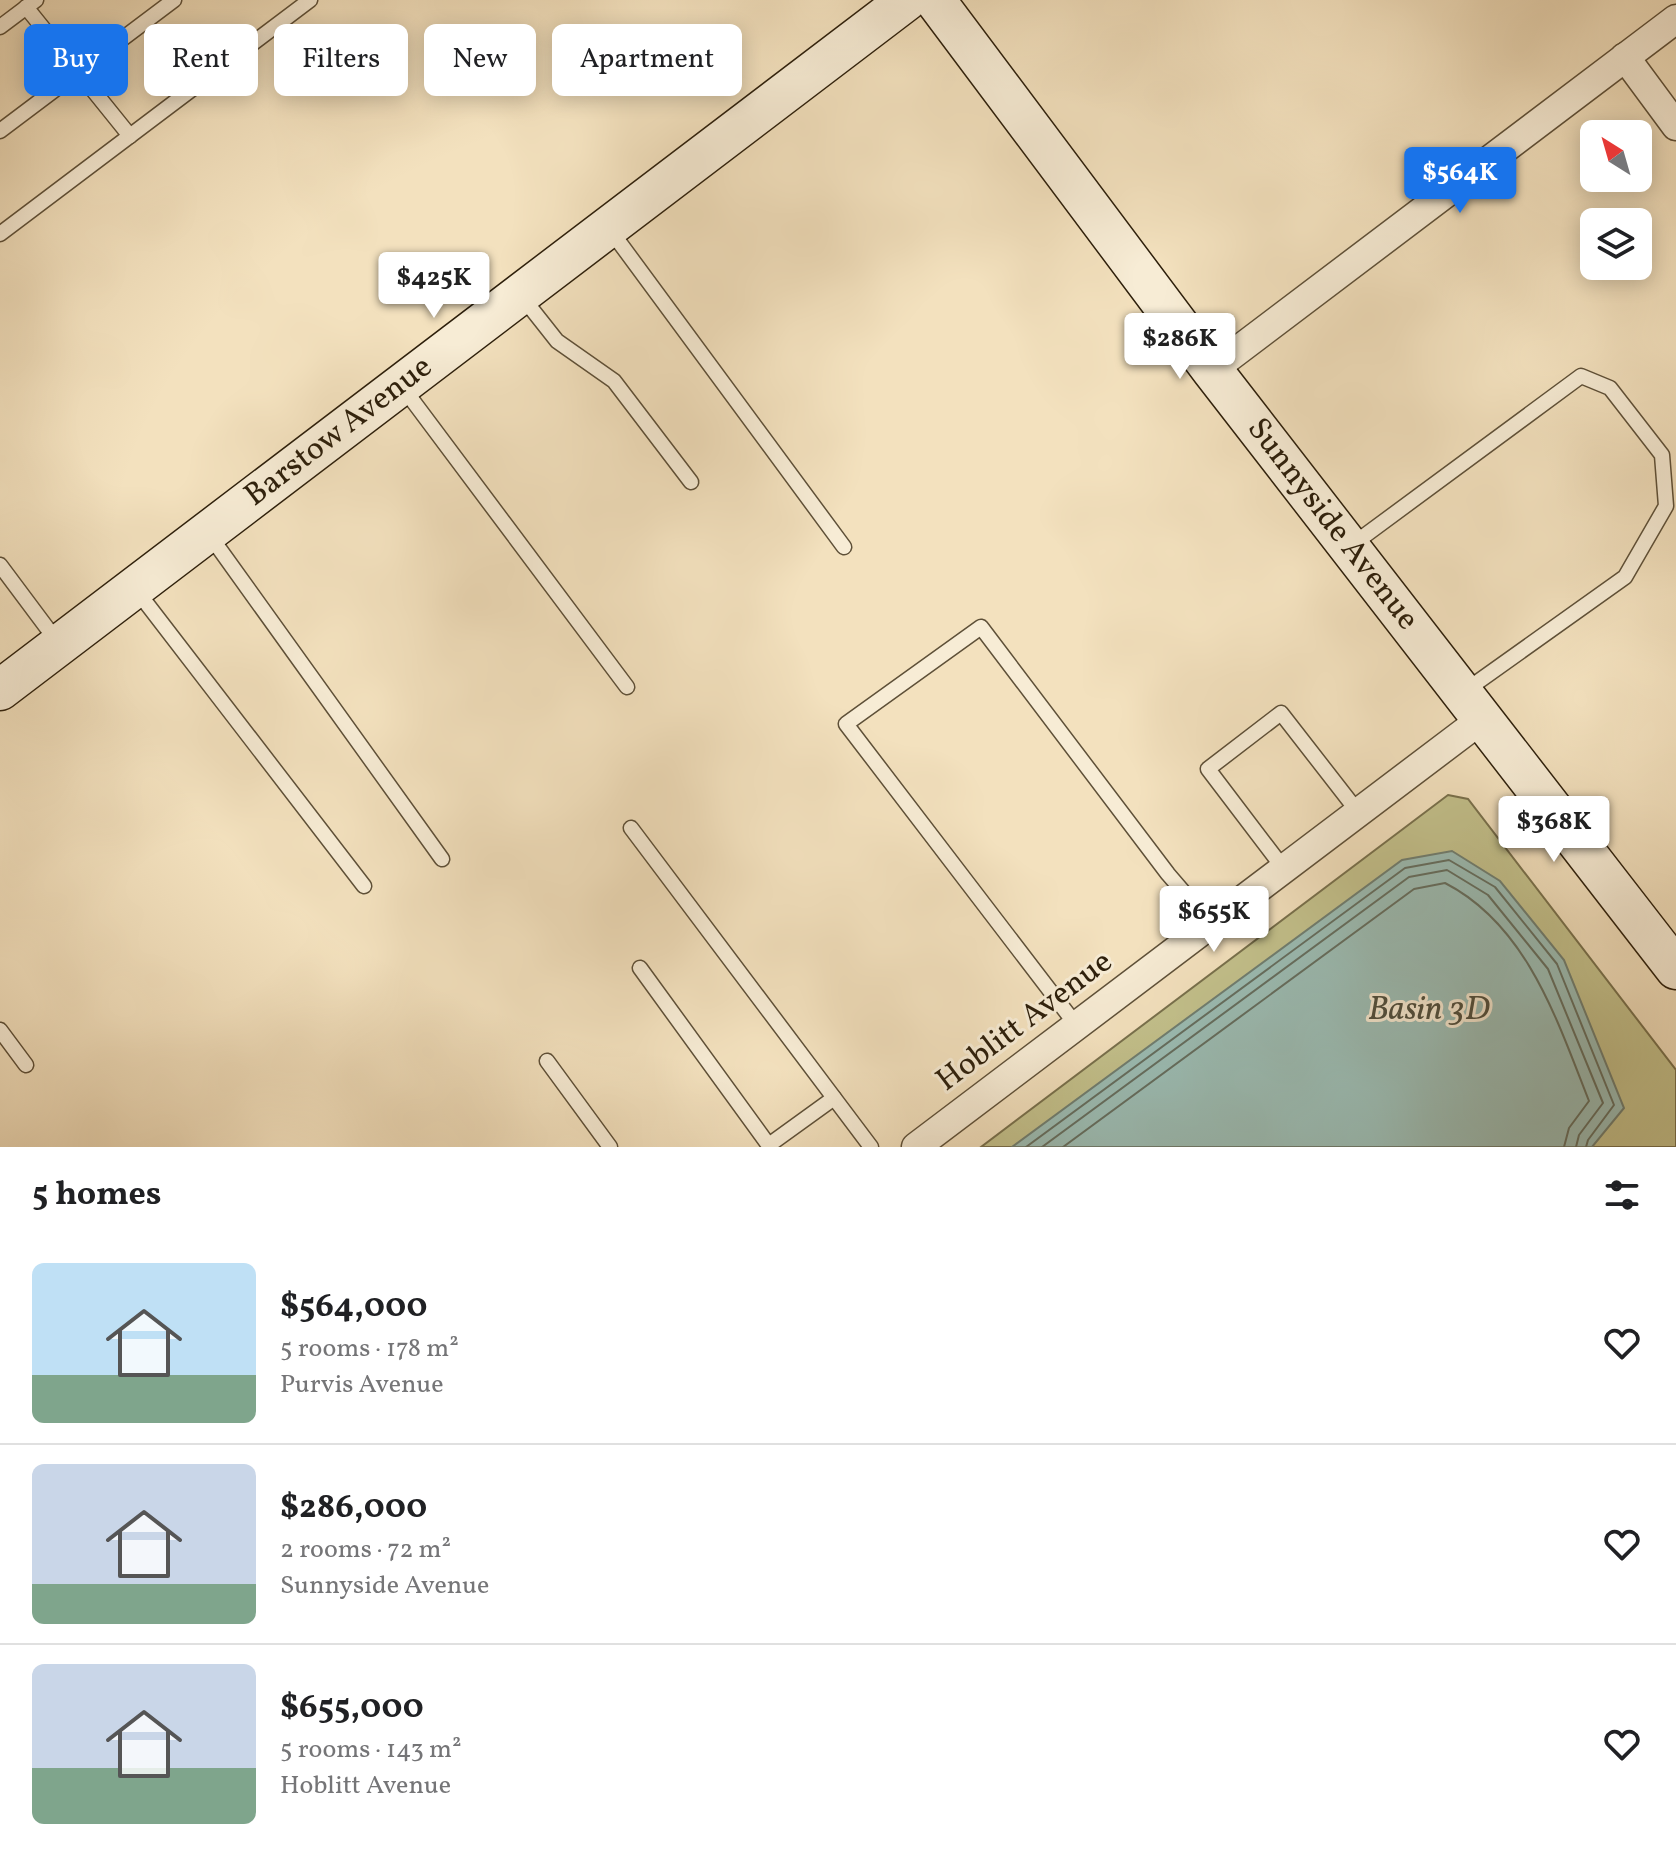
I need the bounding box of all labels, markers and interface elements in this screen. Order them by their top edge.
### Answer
chip: Buy [24,24,128,96]
chip: Rent [144,24,258,96]
chip: Filters [274,24,408,96]
chip: New [424,24,536,96]
chip: Apartment [552,24,742,96]
north arrow [1580,120,1652,192]
map controls [1580,120,1652,280]
pin: $564K [1404,147,1516,215]
text: $564K [1422,155,1498,191]
button: layers [1580,208,1652,280]
pin: $425K [378,252,490,320]
text: $425K [396,260,472,296]
pin: $286K [1124,313,1236,381]
text: $286K [1142,321,1218,357]
street label: Barstow Avenue [236,346,442,518]
street label: Sunnyside Avenue [1236,409,1428,640]
pin: $368K [1498,796,1610,864]
text: $368K [1516,804,1592,840]
pin: $655K [1158,886,1270,954]
text: $655K [1178,894,1250,930]
street label: Hoblitt Avenue [928,941,1122,1103]
water label: Basin 3D [1368,987,1490,1034]
text: 5 homes [32,1172,162,1219]
icon: filters [1600,1173,1644,1217]
text: $564,000 [280,1284,427,1331]
icon: home [96,1295,192,1391]
icon: heart [1600,1321,1644,1365]
text: 5 rooms · 178 m² [280,1331,459,1367]
text: Purvis Avenue [280,1367,444,1403]
text: $286,000 [280,1485,427,1532]
icon: home [96,1496,192,1592]
icon: heart [1600,1522,1644,1566]
text: 2 rooms · 72 m² [280,1532,451,1568]
text: Sunnyside Avenue [280,1568,489,1604]
text: $655,000 [280,1685,424,1732]
icon: home [96,1696,192,1792]
icon: heart [1600,1722,1644,1766]
text: 5 rooms · 143 m² [280,1732,462,1768]
text: Hoblitt Avenue [280,1768,451,1804]

